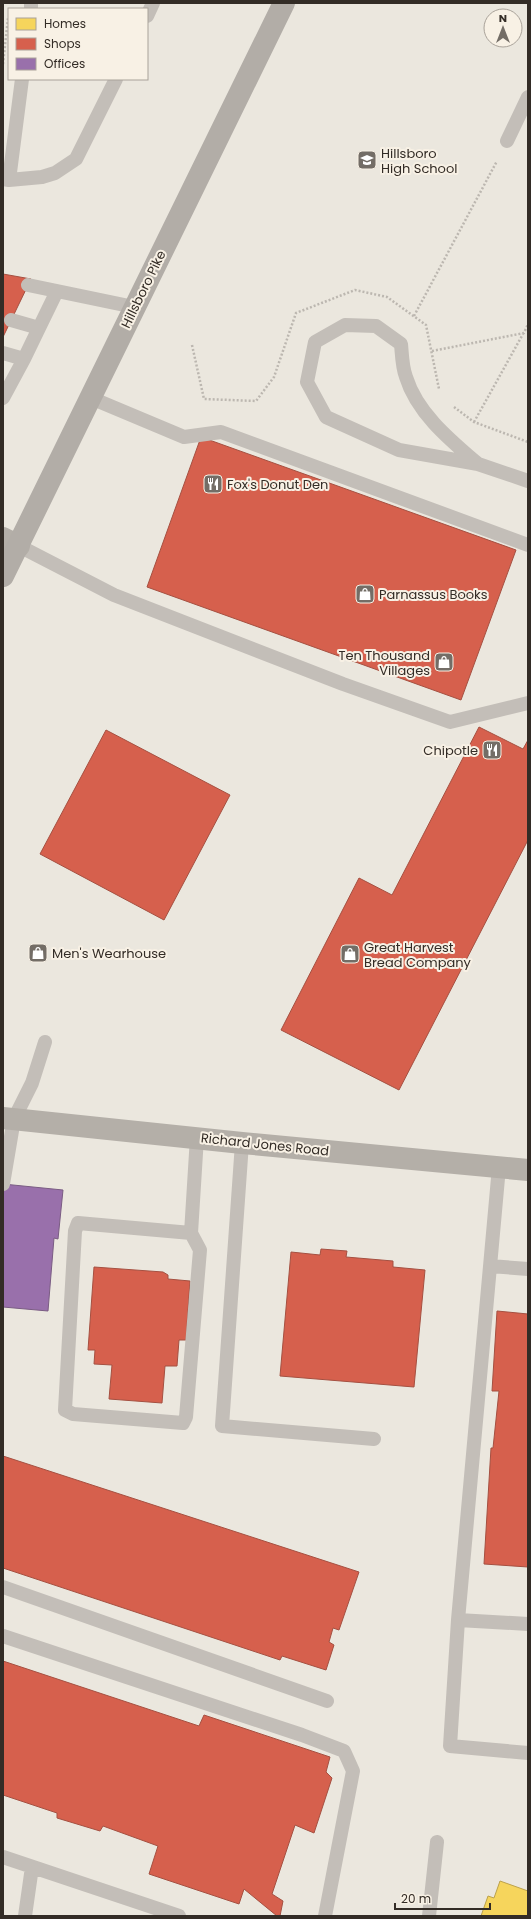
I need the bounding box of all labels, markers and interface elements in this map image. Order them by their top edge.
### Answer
legend [8,8,148,80]
north arrow [483,8,523,48]
text: N [499,10,507,26]
text: Homes [44,15,86,32]
text: Shops [44,35,81,52]
text: Offices [44,55,85,72]
place label: Hillsboro High School [381,144,457,178]
school or university icon: Hillsboro High School [356,149,378,171]
street label: Hillsboro Pike [116,247,171,331]
restaurant icon: Fox's Donut Den [202,473,224,495]
place label: Fox's Donut Den [227,475,328,494]
shop icon: Parnassus Books [354,583,376,605]
place label: Parnassus Books [379,585,488,604]
place label: Ten Thousand Villages [338,646,430,680]
shop icon: Ten Thousand Villages [433,651,455,673]
restaurant icon: Chipotle [481,739,503,761]
place label: Chipotle [423,741,478,760]
place label: Great Harvest Bread Company [364,938,472,972]
shop icon: Men's Wearhouse [27,942,49,964]
shop icon: Great Harvest Bread Company [339,943,361,965]
place label: Men's Wearhouse [52,944,166,963]
street label: Richard Jones Road [200,1128,330,1161]
scale bar [395,1885,490,1911]
text: 20 m [401,1890,431,1907]

